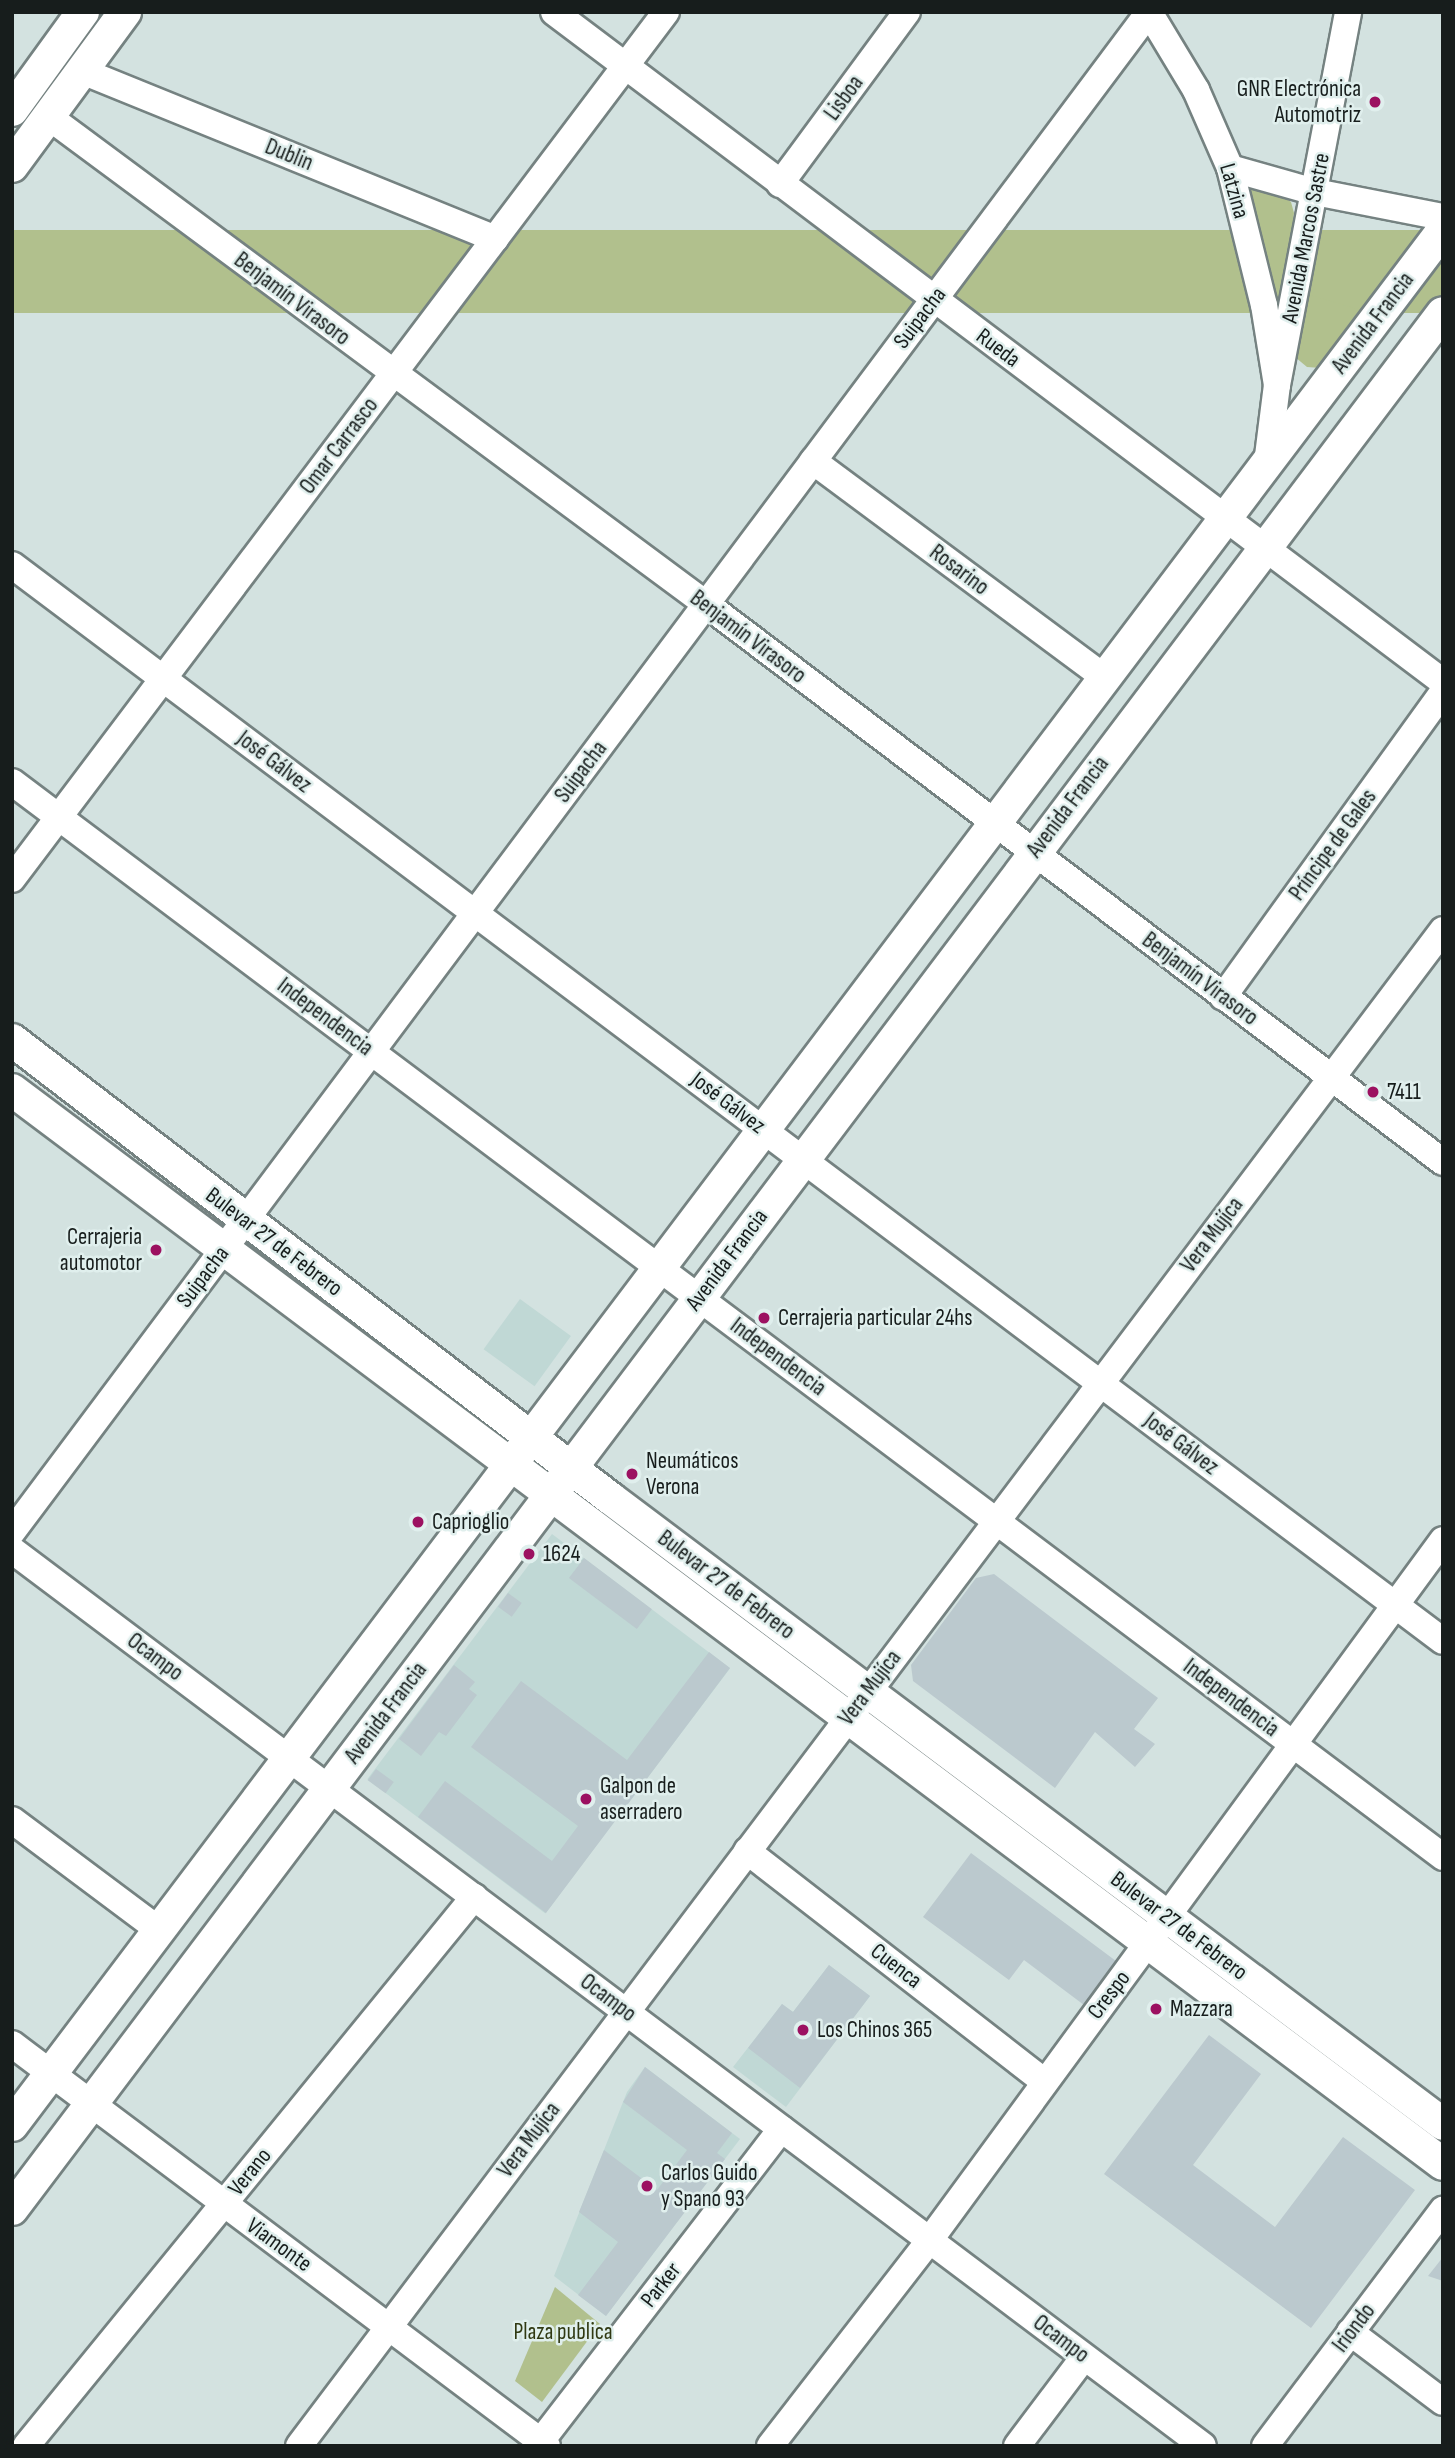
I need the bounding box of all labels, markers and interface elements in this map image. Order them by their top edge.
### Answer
street label: Lisboa [818,70,870,126]
place label: GNR Electrónica Automotriz [1237,75,1361,129]
marker: GNR Electrónica Automotriz [1367,94,1383,110]
street label: Dublin [261,133,317,177]
street label: Avenida Marcos Sastre [1276,151,1336,325]
street label: Latzina [1213,160,1255,222]
street label: Benjamín Virasoro [229,246,355,352]
street label: Avenida Francia [1326,267,1420,379]
street label: Suipacha [888,282,952,354]
street label: Rueda [971,323,1025,373]
street label: Omar Carrasco [294,392,384,500]
street label: Rosarino [924,539,994,601]
street label: Benjamín Virasoro [685,584,811,690]
street label: José Gálvez [231,725,317,799]
street label: Suipacha [549,736,613,808]
street label: Avenida Francia [1021,751,1115,863]
street label: Príncipe de Gales [1283,784,1383,906]
street label: Benjamín Virasoro [1137,926,1263,1032]
street label: Independencia [272,972,378,1062]
street label: José Gálvez [685,1066,771,1140]
place label: 7411 [1387,1078,1421,1106]
marker: 7411 [1365,1084,1381,1100]
street label: Bulevar 27 de Febrero [200,1182,348,1302]
street label: Vera Mujíca [1175,1192,1249,1278]
street label: Avenida Francia [680,1204,774,1316]
place label: Cerrajeria automotor [60,1223,142,1277]
street label: Suipacha [171,1241,235,1313]
marker: Cerrajeria automotor [148,1242,164,1258]
place label: Cerrajeria particular 24hs [778,1304,972,1332]
marker: Cerrajeria particular 24hs [756,1310,772,1326]
street label: Independencia [725,1312,831,1402]
street label: José Gálvez [1138,1407,1224,1481]
place label: Neumáticos Verona [646,1447,738,1501]
marker: Neumáticos Verona [624,1466,640,1482]
place label: Caprioglio [432,1508,509,1536]
marker: Caprioglio [410,1514,426,1530]
street label: Bulevar 27 de Febrero [652,1525,800,1645]
place label: 1624 [543,1540,580,1568]
marker: 1624 [521,1546,537,1562]
street label: Ocampo [122,1627,188,1687]
street label: Vera Mujíca [833,1645,907,1731]
street label: Independencia [1178,1653,1284,1743]
street label: Avenida Francia [339,1657,433,1769]
place label: Galpon de aserradero [600,1772,683,1826]
marker: Galpon de aserradero [578,1791,594,1807]
street label: Bulevar 27 de Febrero [1105,1866,1253,1986]
street label: Cuenca [865,1937,927,1995]
street label: Crespo [1082,1965,1136,2025]
street label: Ocampo [575,1968,641,2028]
place label: Mazzara [1170,1995,1233,2023]
marker: Mazzara [1148,2001,1164,2017]
place label: Los Chinos 365 [817,2016,932,2044]
marker: Los Chinos 365 [795,2022,811,2038]
street label: Vera Mujíca [492,2097,566,2183]
street label: Verano [222,2143,278,2201]
place label: Carlos Guido y Spano 93 [661,2159,758,2213]
marker: Carlos Guido y Spano 93 [639,2178,655,2194]
street label: Viamonte [241,2212,317,2278]
street label: Parker [635,2257,687,2313]
street label: Iriondo [1327,2298,1381,2358]
street label: Ocampo [1028,2309,1094,2369]
park label: Plaza publica [513,2318,613,2346]

